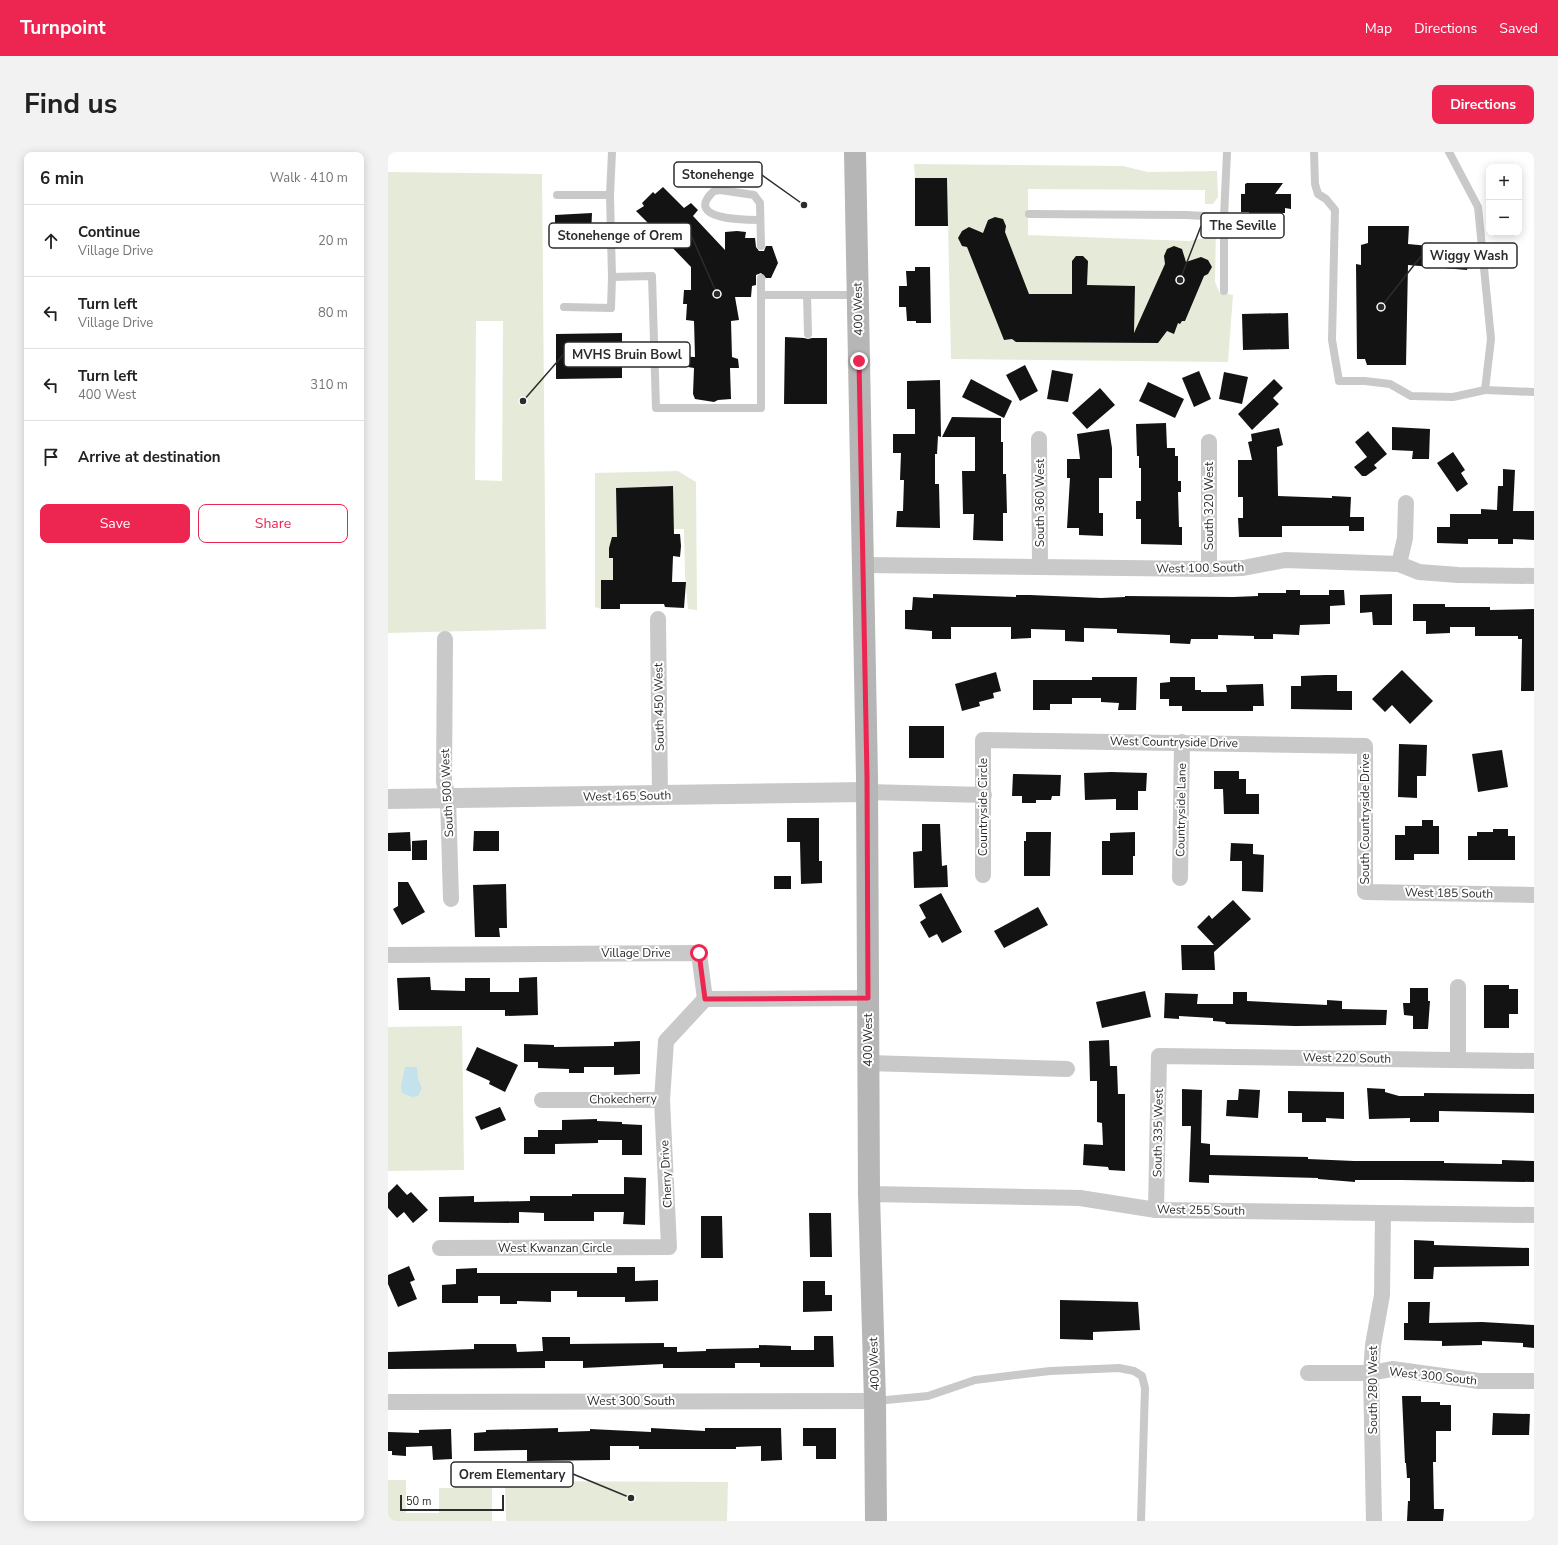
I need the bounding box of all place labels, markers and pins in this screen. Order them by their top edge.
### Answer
callout: Stonehenge [674,162,762,187]
callout: The Seville [1201,213,1284,238]
callout: Stonehenge of Orem [549,223,691,248]
callout: Wiggy Wash [1422,243,1517,268]
callout: MVHS Bruin Bowl [564,342,690,367]
callout: Orem Elementary [451,1462,573,1487]

